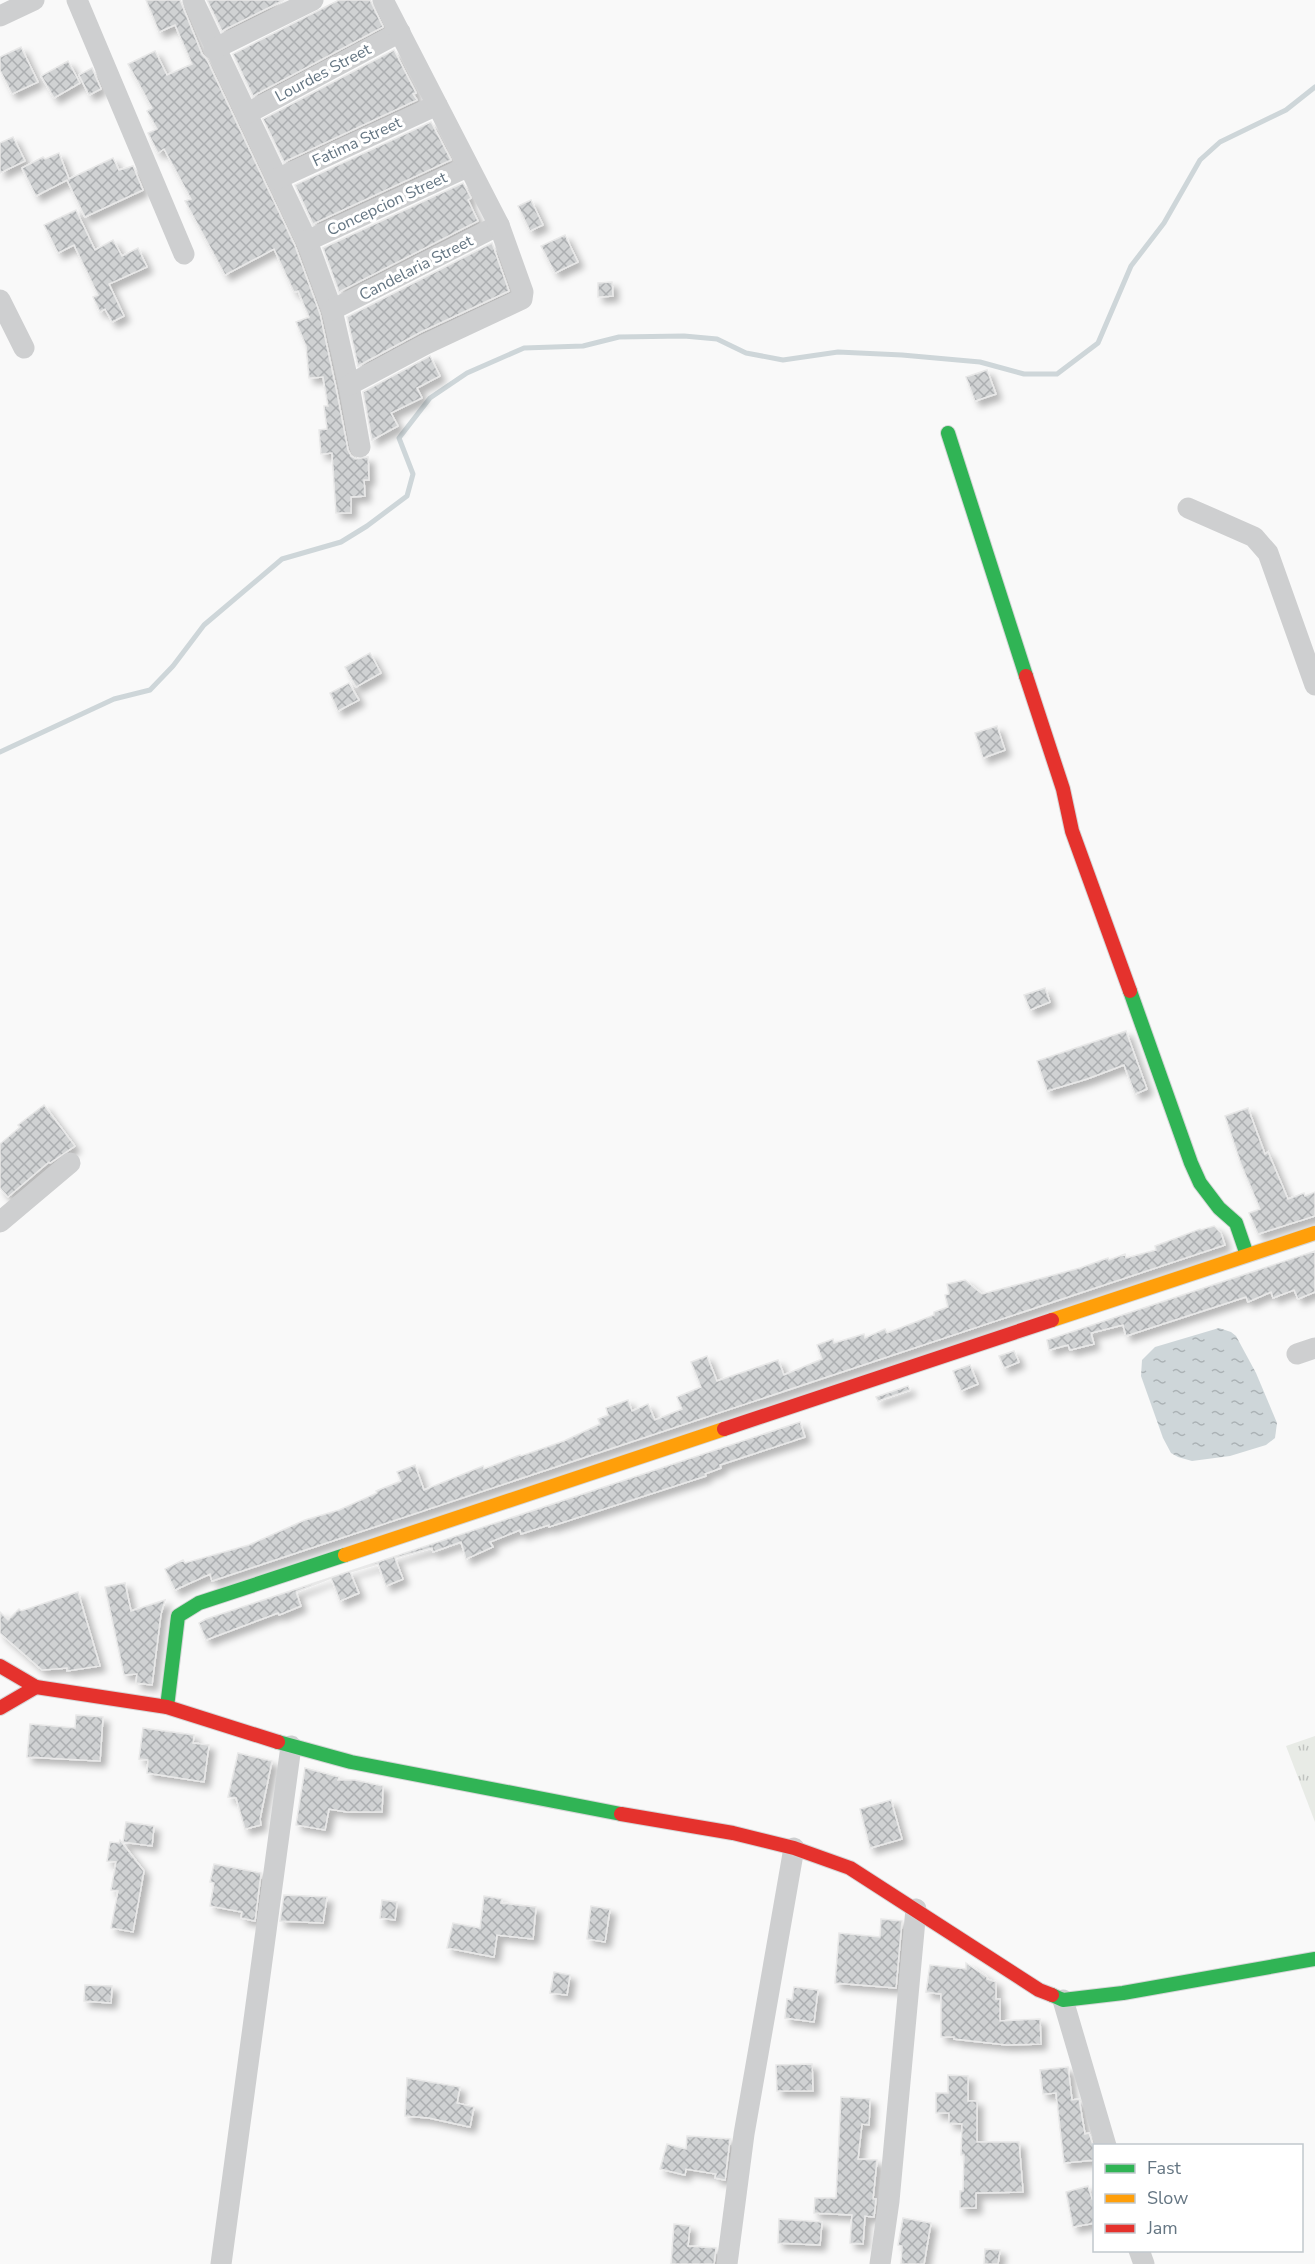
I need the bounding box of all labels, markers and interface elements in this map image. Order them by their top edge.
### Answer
street label: Lourdes Street [271,38,375,107]
street label: Fatima Street [309,112,406,172]
street label: Concepcion Street [323,166,451,241]
street label: Candelaria Street [355,230,477,306]
legend [1093,2144,1303,2252]
text: Fast [1147,2156,1182,2180]
text: Slow [1147,2186,1188,2210]
text: Jam [1146,2216,1178,2240]

